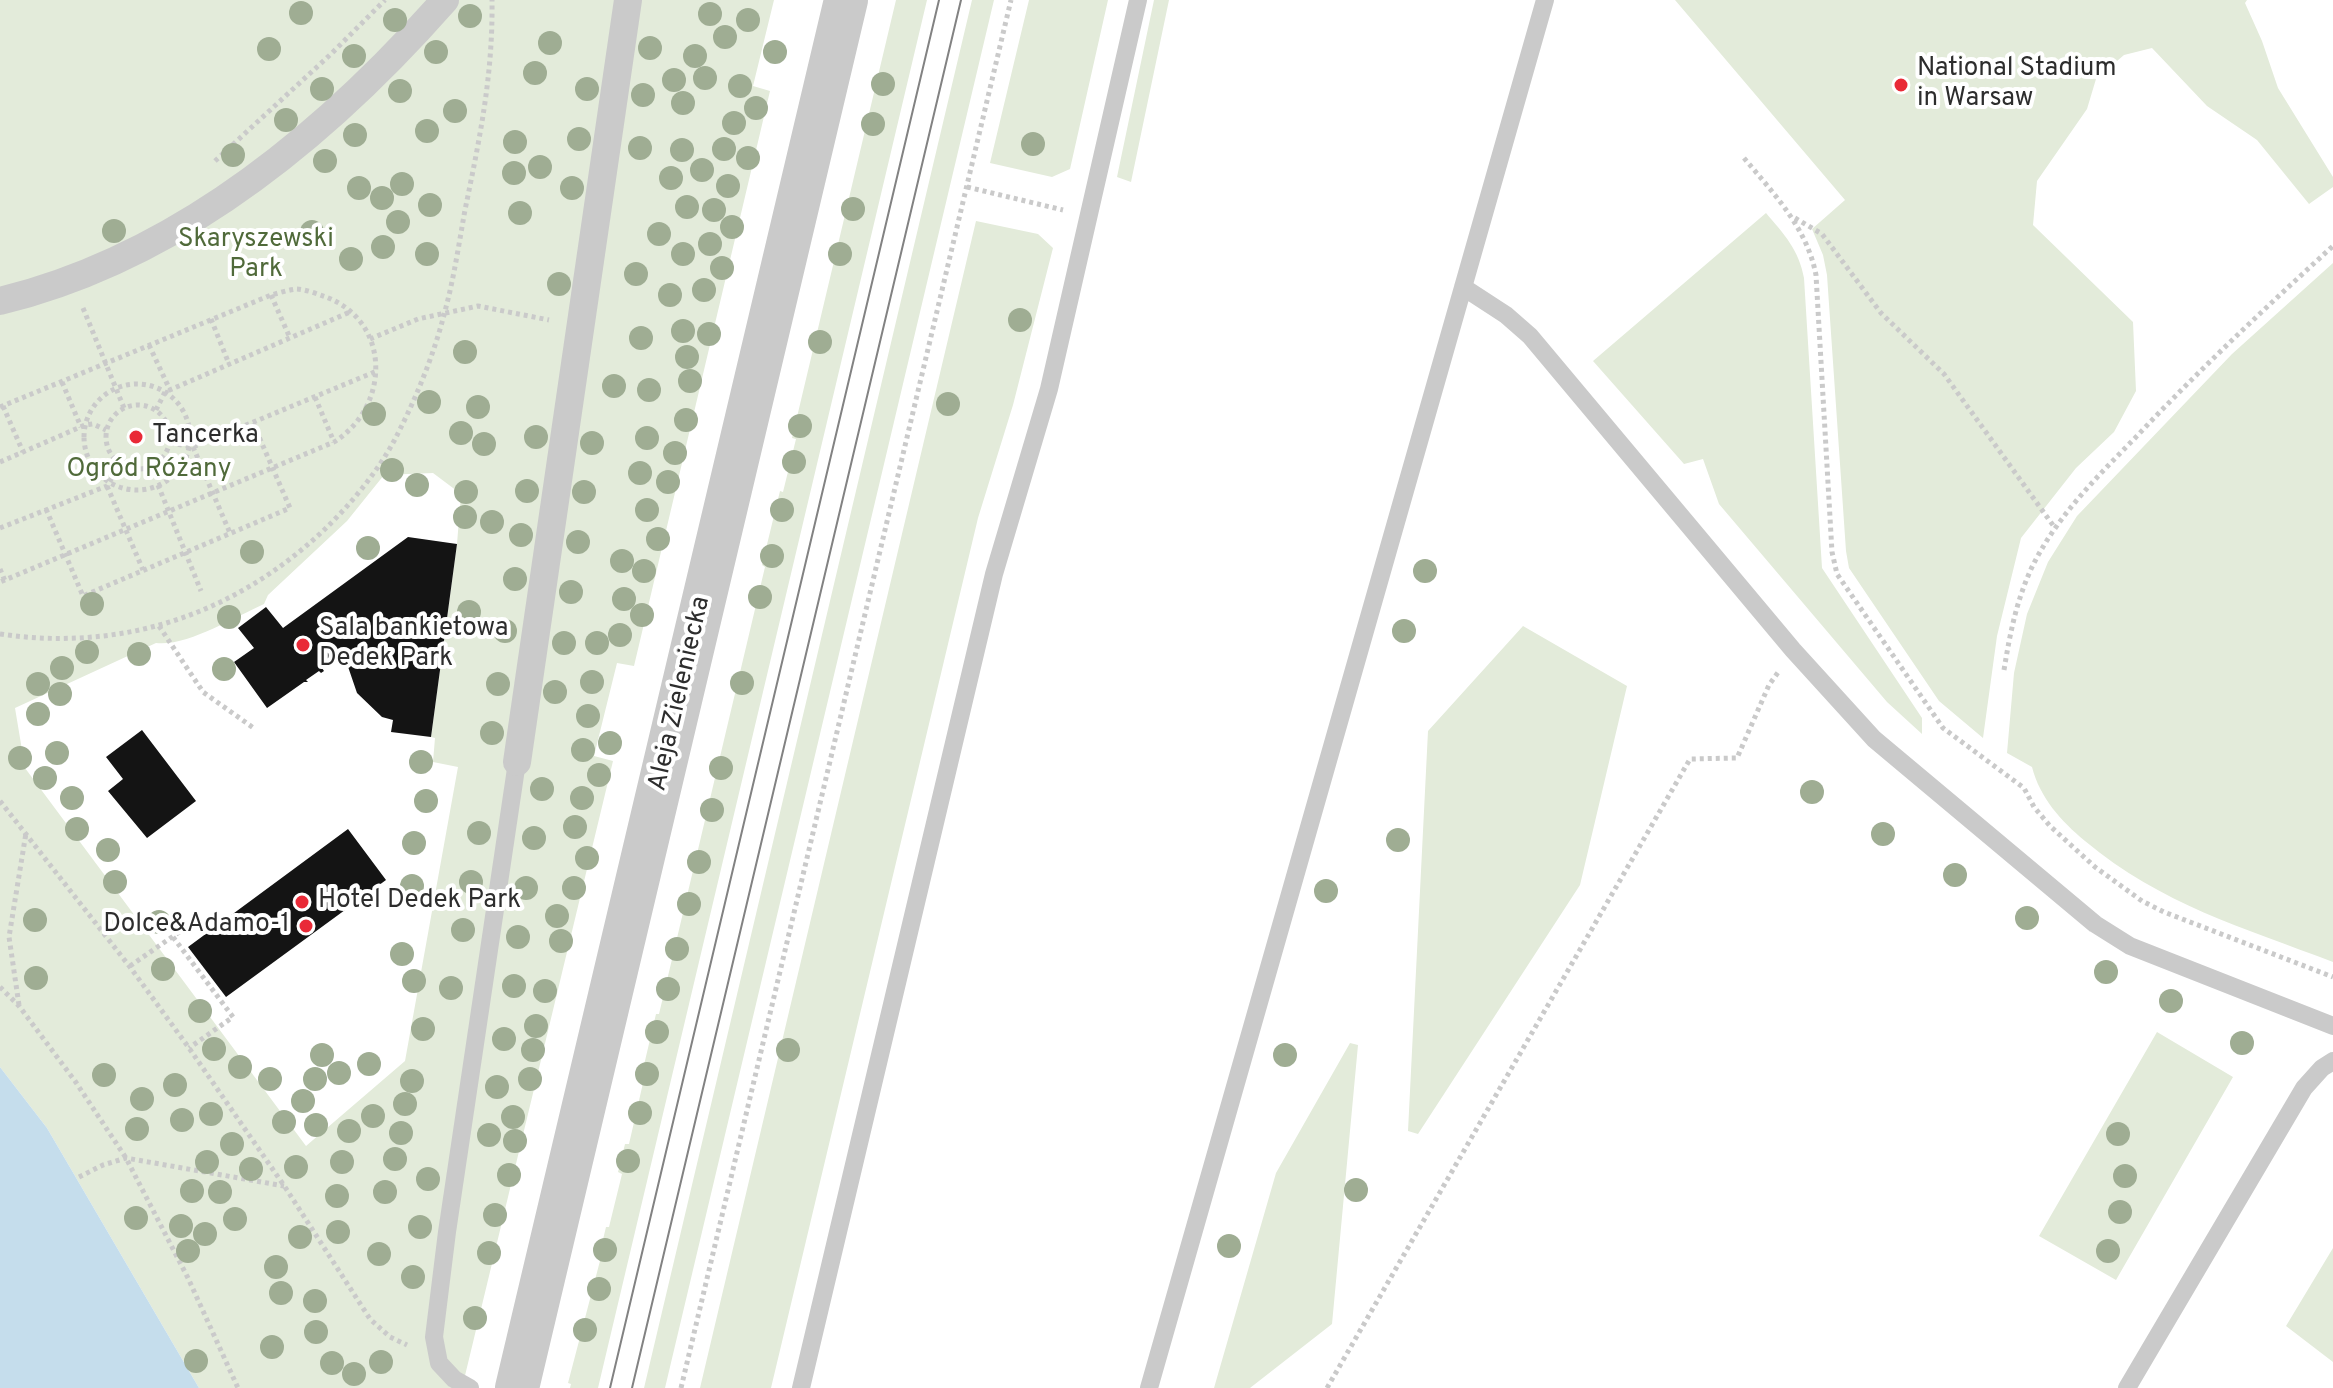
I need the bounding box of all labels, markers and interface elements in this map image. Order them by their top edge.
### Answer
place label: National Stadium in Warsaw [1917,54,2117,116]
marker: National Stadium in Warsaw [1892,76,1910,94]
park label: Skaryszewski Park [178,225,334,286]
place label: Tancerka [152,421,259,453]
marker: Tancerka [127,428,145,446]
park label: Ogród Różany [67,455,231,487]
street label: Aleja Zieleniecka [643,594,719,794]
place label: Sala bankietowa Dedek Park [319,614,508,676]
marker: Sala bankietowa Dedek Park [294,636,312,654]
place label: Hotel Dedek Park [318,886,521,918]
marker: Hotel Dedek Park [293,893,311,911]
place label: Dolce&Adamo-1 [103,910,290,942]
marker: Dolce&Adamo-1 [297,917,315,935]

